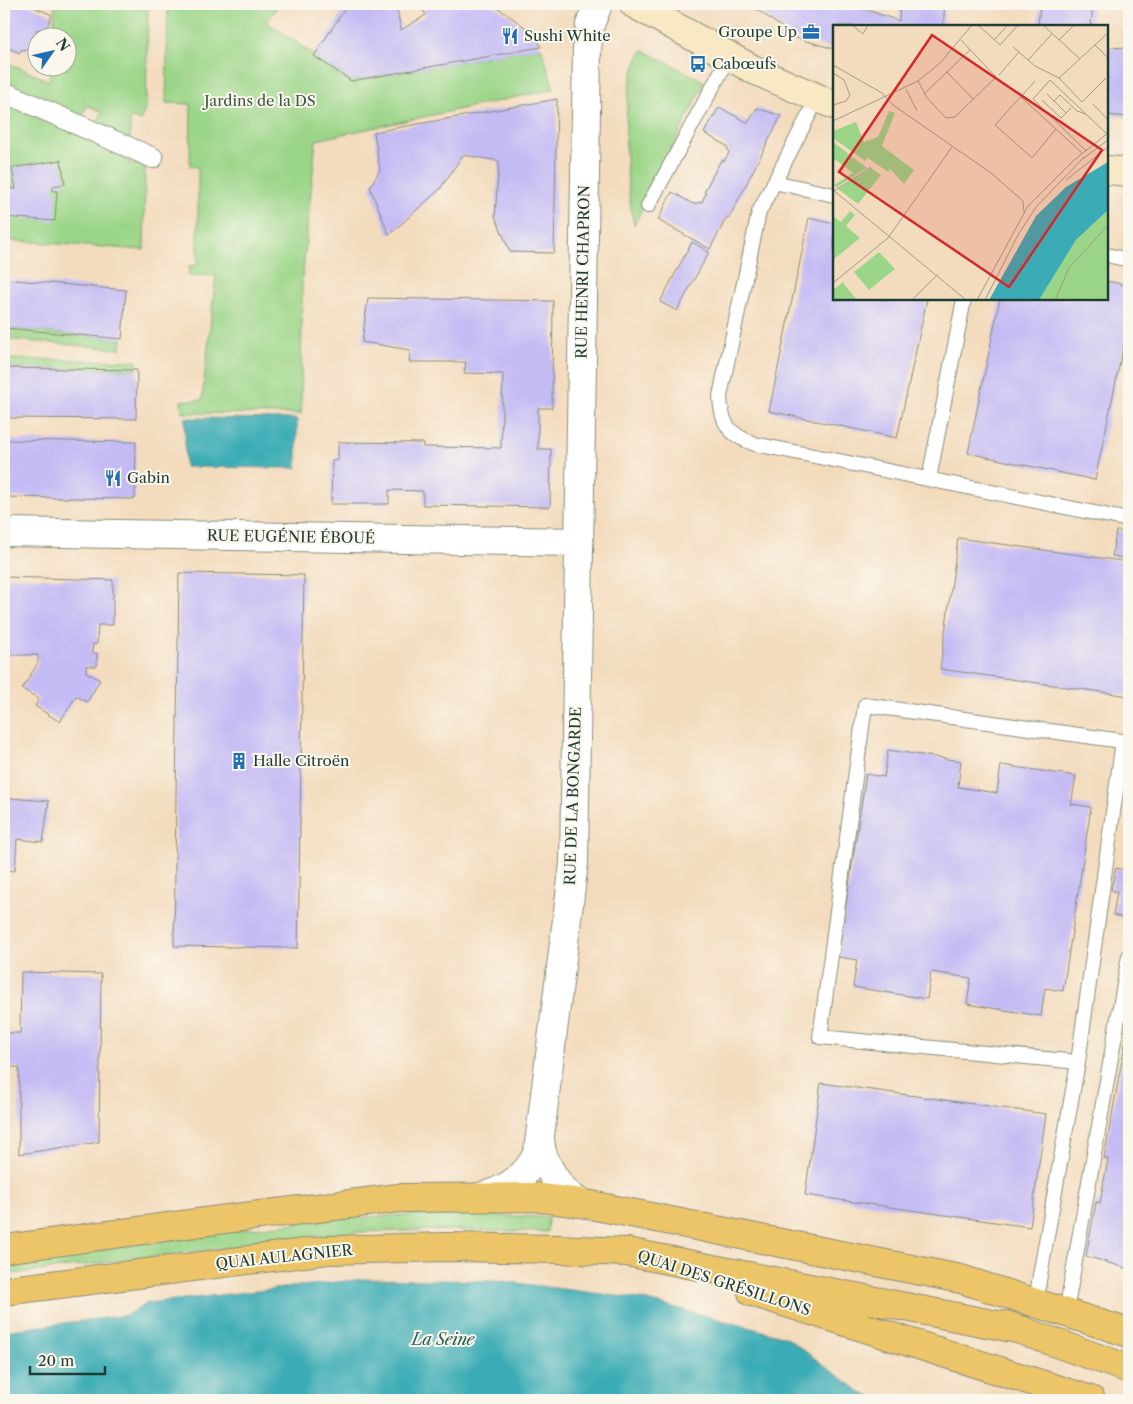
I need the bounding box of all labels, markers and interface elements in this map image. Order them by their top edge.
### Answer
place label: Groupe Up [718,22,797,41]
office icon: Groupe Up [801,22,821,42]
inset map [833,25,1108,300]
restaurant icon: Sushi White [500,26,520,46]
place label: Sushi White [524,26,611,45]
north arrow [28,28,78,78]
text: N [52,35,74,55]
bus stop icon: Cabœufs [688,54,708,74]
place label: Cabœufs [712,54,776,73]
park label: Jardins de la DS [202,91,316,110]
street label: RUE HENRI CHAPRON [571,185,594,359]
restaurant icon: Gabin [103,468,123,488]
place label: Gabin [127,468,171,487]
street label: RUE EUGÉNIE ÉBOUÉ [207,526,375,547]
street label: RUE DE LA BONGARDE [560,706,585,886]
building icon: Halle Citroën [229,751,249,771]
place label: Halle Citroën [253,751,350,770]
street label: QUAI AULAGNIER [215,1240,354,1273]
street label: QUAI DES GRÉSILLONS [635,1246,813,1320]
water label: La Seine [410,1329,476,1349]
scale bar [30,1344,105,1376]
text: 20 m [38,1351,74,1370]

